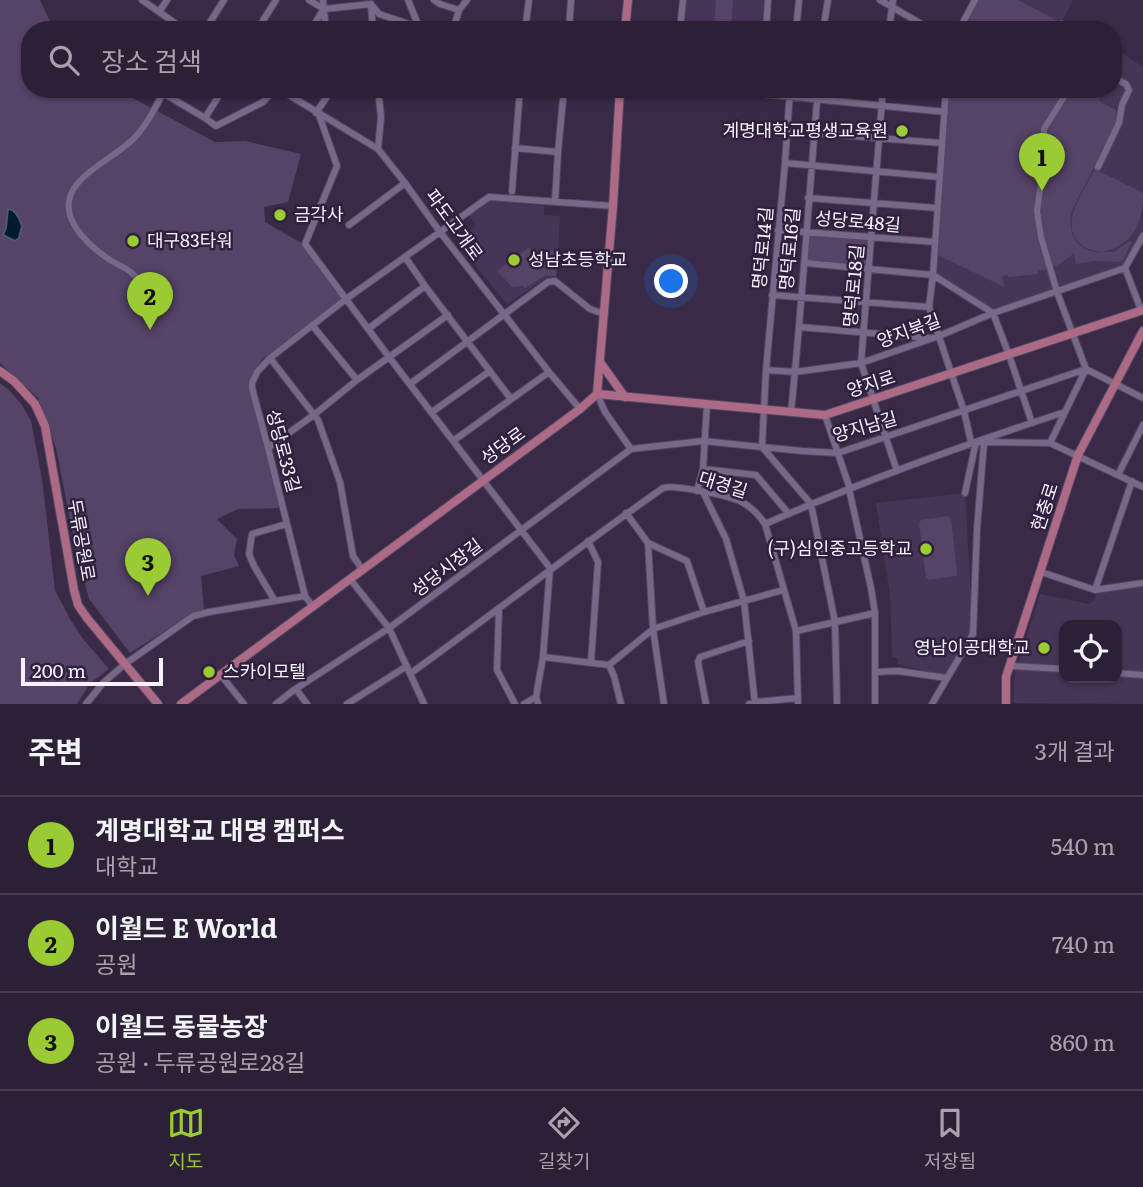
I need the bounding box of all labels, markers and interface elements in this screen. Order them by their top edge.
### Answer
search box [21,21,1122,98]
text: 장소 검색 [101,40,202,79]
icon: search [45,41,83,79]
place label: 계명대학교평생교육원 [722,116,888,143]
marker: 계명대학교평생교육원 [894,123,910,139]
pin: 1 [1019,133,1065,191]
street label: 파도고개로 [420,183,490,266]
place label: 금각사 [294,200,344,227]
street label: 성당로48길 [814,203,902,238]
street label: 명덕로14길 [744,205,779,290]
street label: 명덕로16길 [771,206,806,292]
marker: 금각사 [272,207,288,223]
place label: 대구83타워 [147,226,233,253]
marker: 대구83타워 [125,233,141,249]
street label: 명덕로18길 [835,243,870,329]
place label: 성남초등학교 [528,245,627,272]
marker: 성남초등학교 [506,252,522,268]
your location [654,264,688,298]
pin: 2 [127,272,173,330]
street label: 양지북길 [873,306,944,354]
street label: 양지로 [843,362,898,403]
street label: 양지남길 [829,403,900,448]
street label: 성당로33길 [260,406,309,495]
street label: 성당로 [474,419,530,470]
street label: 대경길 [696,463,751,504]
street label: 현충로 [1023,479,1064,534]
street label: 두류공원로 [62,497,103,583]
street label: 성당시장길 [405,531,487,603]
place label: (구)심인중고등학교 [768,534,912,561]
pin: 3 [125,538,171,596]
marker: (구)심인중고등학교 [918,541,934,557]
map controls [1059,620,1122,683]
button: locate [1059,620,1122,683]
place label: 영남이공대학교 [914,633,1030,660]
marker: 영남이공대학교 [1036,640,1052,656]
scale bar [21,655,163,687]
text: 200 m [32,656,86,684]
place label: 스카이모텔 [223,657,306,684]
marker: 스카이모텔 [201,664,217,680]
text: 주변 [28,728,83,772]
text: 3개 결과 [1034,733,1115,767]
text: 계명대학교 대명 캠퍼스 [95,809,345,848]
text: 1 [46,828,56,862]
text: 540 m [1050,828,1115,862]
text: 대학교 [95,848,158,882]
text: 이월드 E World [95,907,277,946]
text: 2 [45,926,57,960]
text: 740 m [1052,926,1115,960]
text: 공원 [95,946,137,980]
text: 이월드 동물농장 [95,1005,268,1044]
text: 3 [45,1024,57,1058]
text: 860 m [1050,1024,1115,1058]
text: 공원 · 두류공원로28길 [95,1044,305,1078]
tab: 지도 [167,1104,205,1174]
tab: 길찾기 [538,1104,590,1174]
tab: 저장됨 [924,1104,976,1174]

